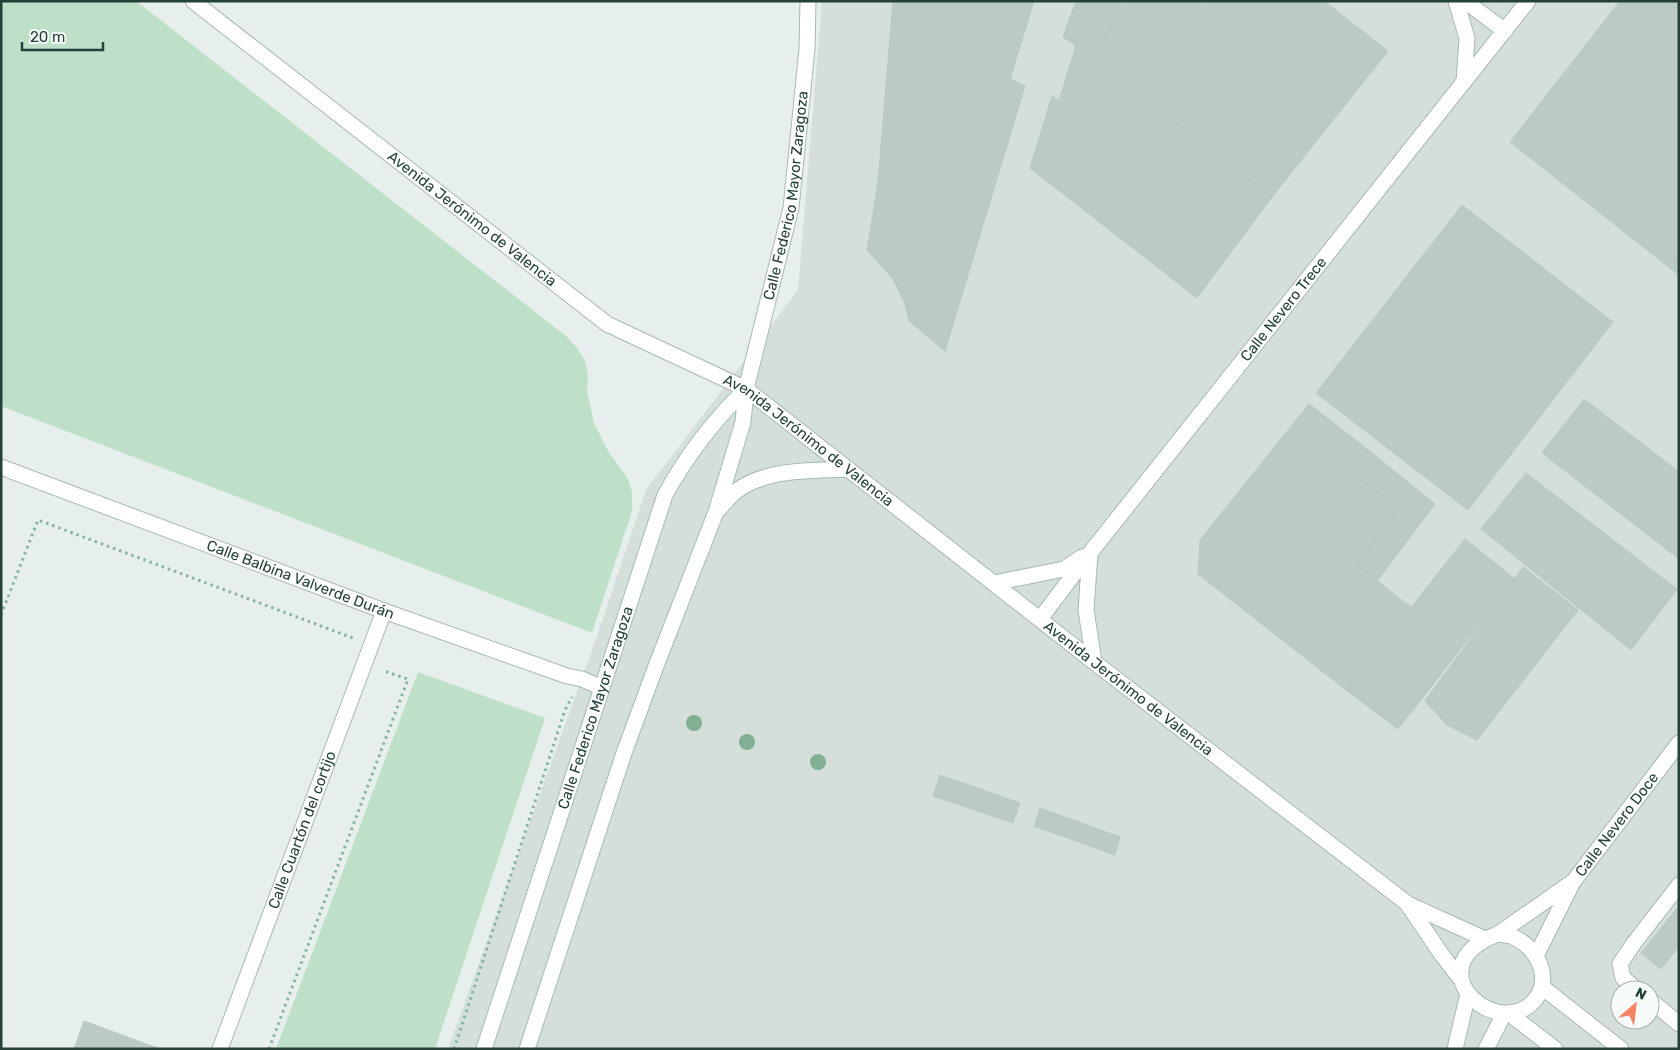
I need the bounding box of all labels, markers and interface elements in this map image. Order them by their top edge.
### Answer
scale bar [22,20,104,52]
text: 20 m [30,28,65,46]
street label: Calle Federico Mayor Zaragoza [759,90,812,302]
street label: Avenida Jerónimo de Valencia [384,147,560,290]
street label: Calle Nevero Trece [1236,253,1330,365]
street label: Avenida Jerónimo de Valencia [720,371,897,510]
street label: Calle Balbina Valverde Durán [204,536,397,623]
street label: Calle Federico Mayor Zaragoza [554,604,637,811]
street label: Avenida Jerónimo de Valencia [1040,617,1217,759]
street label: Calle Cuartón del cortijo [264,748,340,911]
street label: Calle Nevero Doce [1571,769,1662,880]
north arrow [1610,980,1660,1030]
text: N [1632,984,1649,1004]

